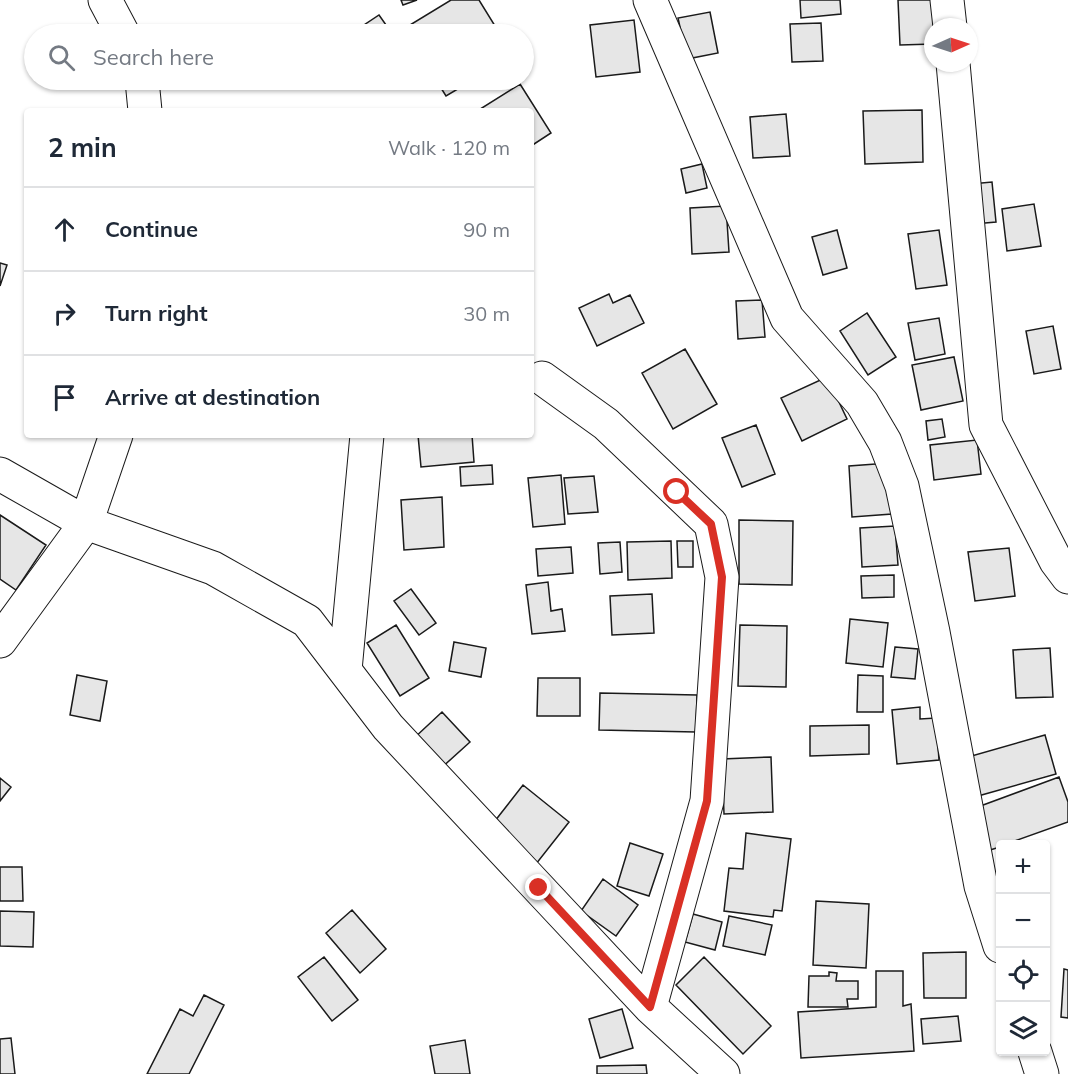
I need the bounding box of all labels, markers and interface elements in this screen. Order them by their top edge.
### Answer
north arrow [924,18,978,72]
search box [24,24,534,90]
icon: search [45,41,78,74]
text: Search here [93,43,214,71]
text: 2 min [48,131,117,164]
text: Walk · 120 m [388,135,510,160]
icon: ahead [48,213,81,246]
text: Continue [105,215,198,243]
text: 90 m [463,217,510,242]
icon: right [48,297,81,330]
text: Turn right [105,299,208,327]
text: 30 m [463,301,510,326]
icon: arrive [48,381,81,414]
text: Arrive at destination [105,383,320,411]
route start [663,478,689,504]
map controls [996,840,1050,1056]
button: + [996,840,1050,894]
route end [525,874,551,900]
button: − [996,894,1050,948]
button: locate [996,948,1050,1002]
button: layers [996,1002,1050,1056]

